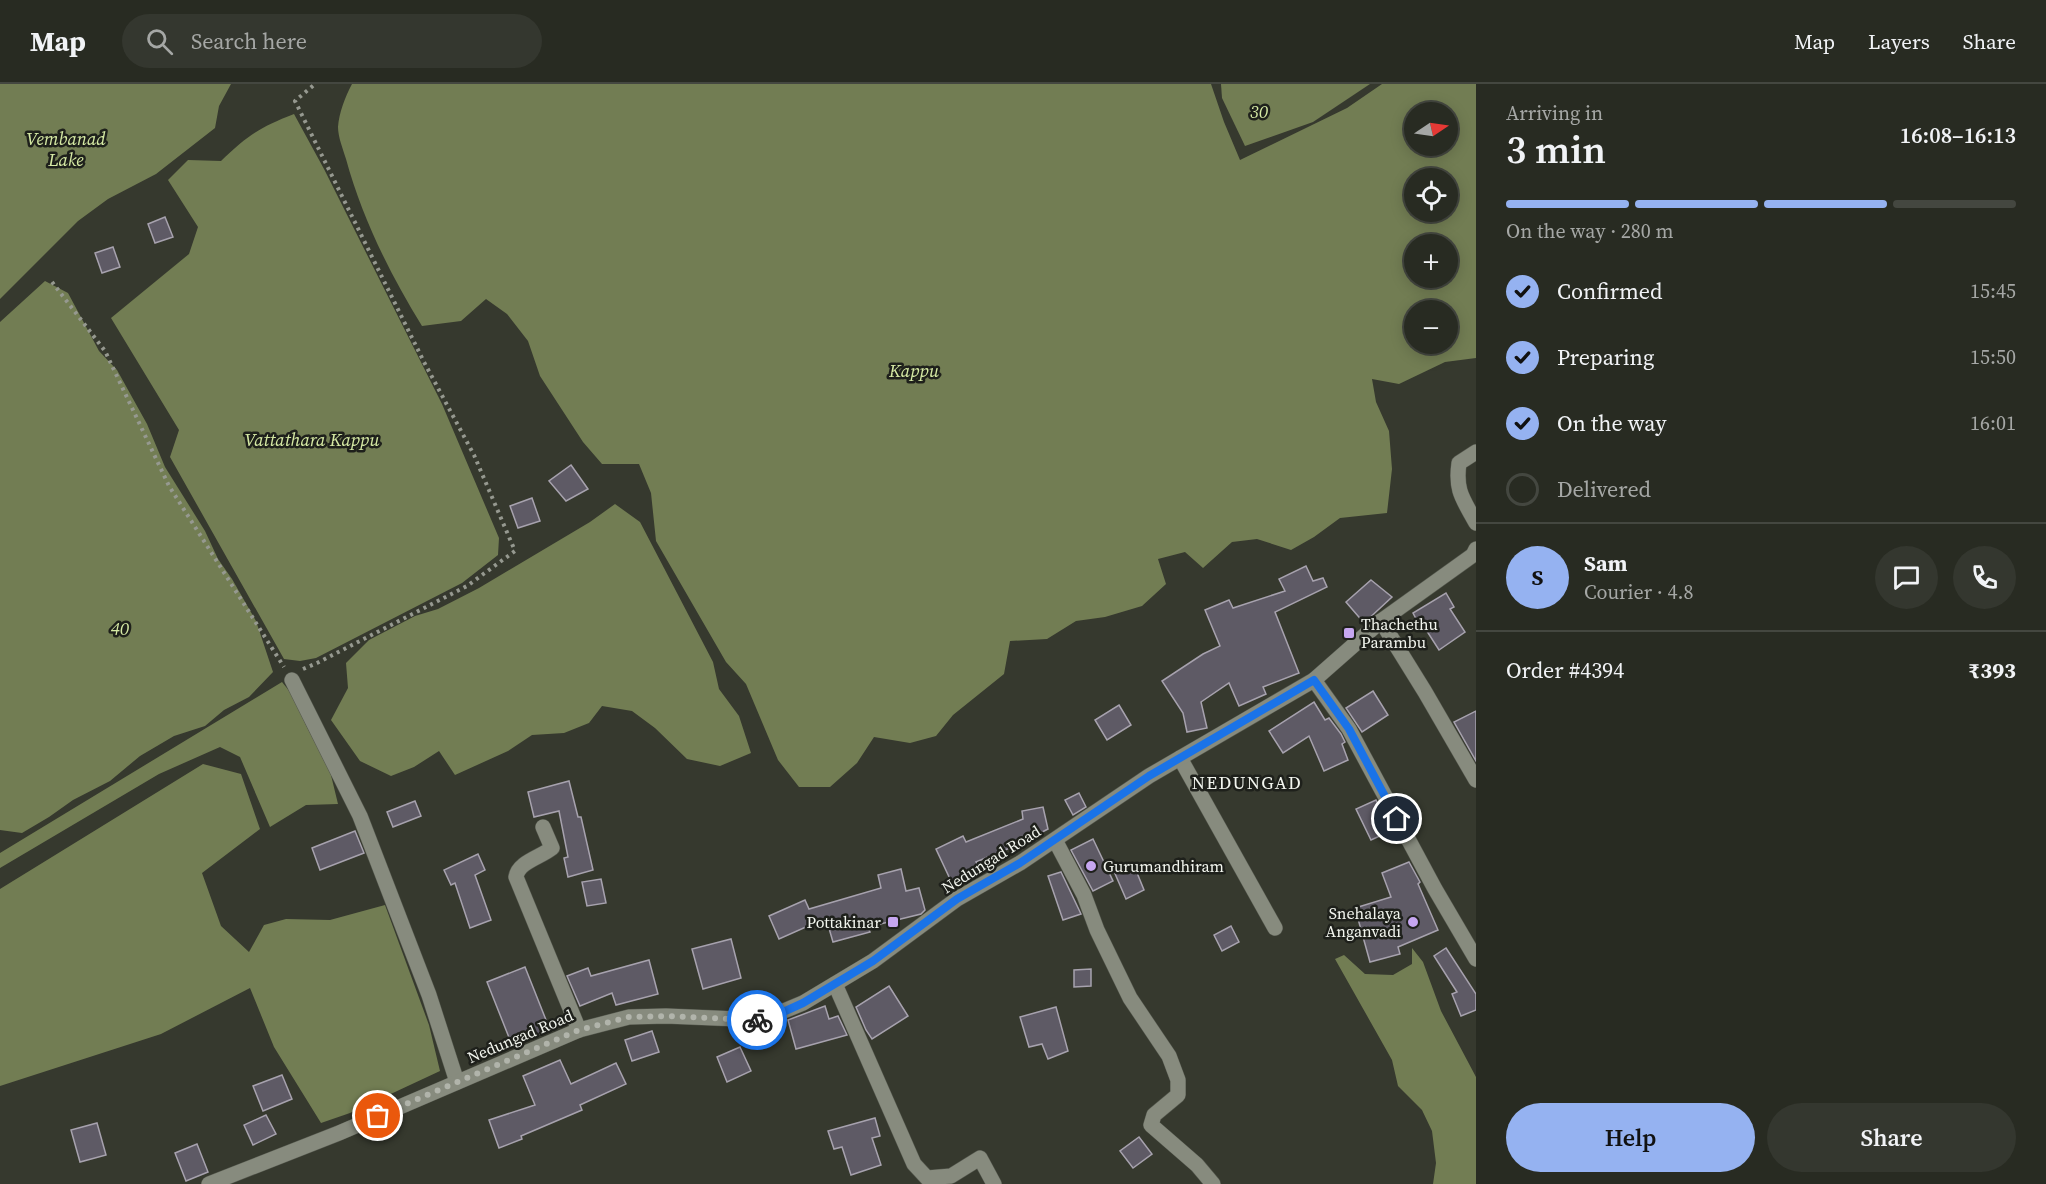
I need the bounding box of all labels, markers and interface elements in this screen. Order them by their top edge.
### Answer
search box [122,14,542,68]
text: Map [30,22,86,60]
icon: search [143,25,176,58]
text: Search here [191,26,307,56]
text: Map [1794,27,1835,56]
text: Layers [1868,27,1930,56]
text: Share [1963,27,2016,56]
water label: 30 [1250,99,1268,124]
text: Arriving in [1506,99,1603,127]
north arrow [1404,102,1458,156]
map controls [1404,102,1458,354]
text: 16:08–16:13 [1900,120,2016,150]
text: 3 min [1506,123,1606,176]
water label: Vembanad Lake [26,126,106,172]
button: locate [1404,168,1458,222]
text: On the way · 280 m [1506,217,1673,245]
button: + [1404,234,1458,288]
icon: check [1506,275,1539,308]
text: Confirmed [1557,276,1662,306]
text: 15:45 [1970,277,2016,305]
button: − [1404,300,1458,354]
icon: check [1506,341,1539,374]
text: Preparing [1557,342,1654,372]
text: 15:50 [1970,343,2016,371]
water label: Kappu [888,358,940,383]
icon: check [1506,407,1539,440]
text: On the way [1557,408,1666,438]
text: 16:01 [1970,409,2016,437]
water label: Vattathara Kappu [244,427,380,452]
text: Delivered [1557,474,1651,504]
button: chat [1875,546,1938,609]
button: phone [1953,546,2016,609]
text: Sam [1584,548,1628,578]
text: S [1532,562,1543,592]
text: Courier · 4.8 [1584,578,1693,606]
place label: Thachethu Parambu [1361,613,1438,653]
water label: 40 [111,616,129,641]
marker: Thachethu Parambu [1342,626,1356,640]
text: Order #4394 [1506,655,1624,685]
text: ₹393 [1968,655,2016,685]
district label: NEDUNGAD [1192,770,1302,795]
pin [1371,793,1422,844]
icon: home [1380,802,1413,835]
street label: Nedungad Road [937,820,1045,898]
place label: Gurumandhiram [1103,855,1224,877]
marker: Gurumandhiram [1084,859,1098,873]
place label: Snehalaya Anganvadi [1326,902,1402,942]
place label: Pottakinar [807,911,881,933]
marker: Pottakinar [886,915,900,929]
marker: Snehalaya Anganvadi [1406,915,1420,929]
courier [727,990,787,1050]
street label: Nedungad Road [464,1004,576,1068]
icon: bike [741,1004,774,1037]
pin [352,1090,403,1141]
icon: bag [361,1099,394,1132]
button: Help [1506,1103,1755,1172]
button: Share [1767,1103,2016,1172]

